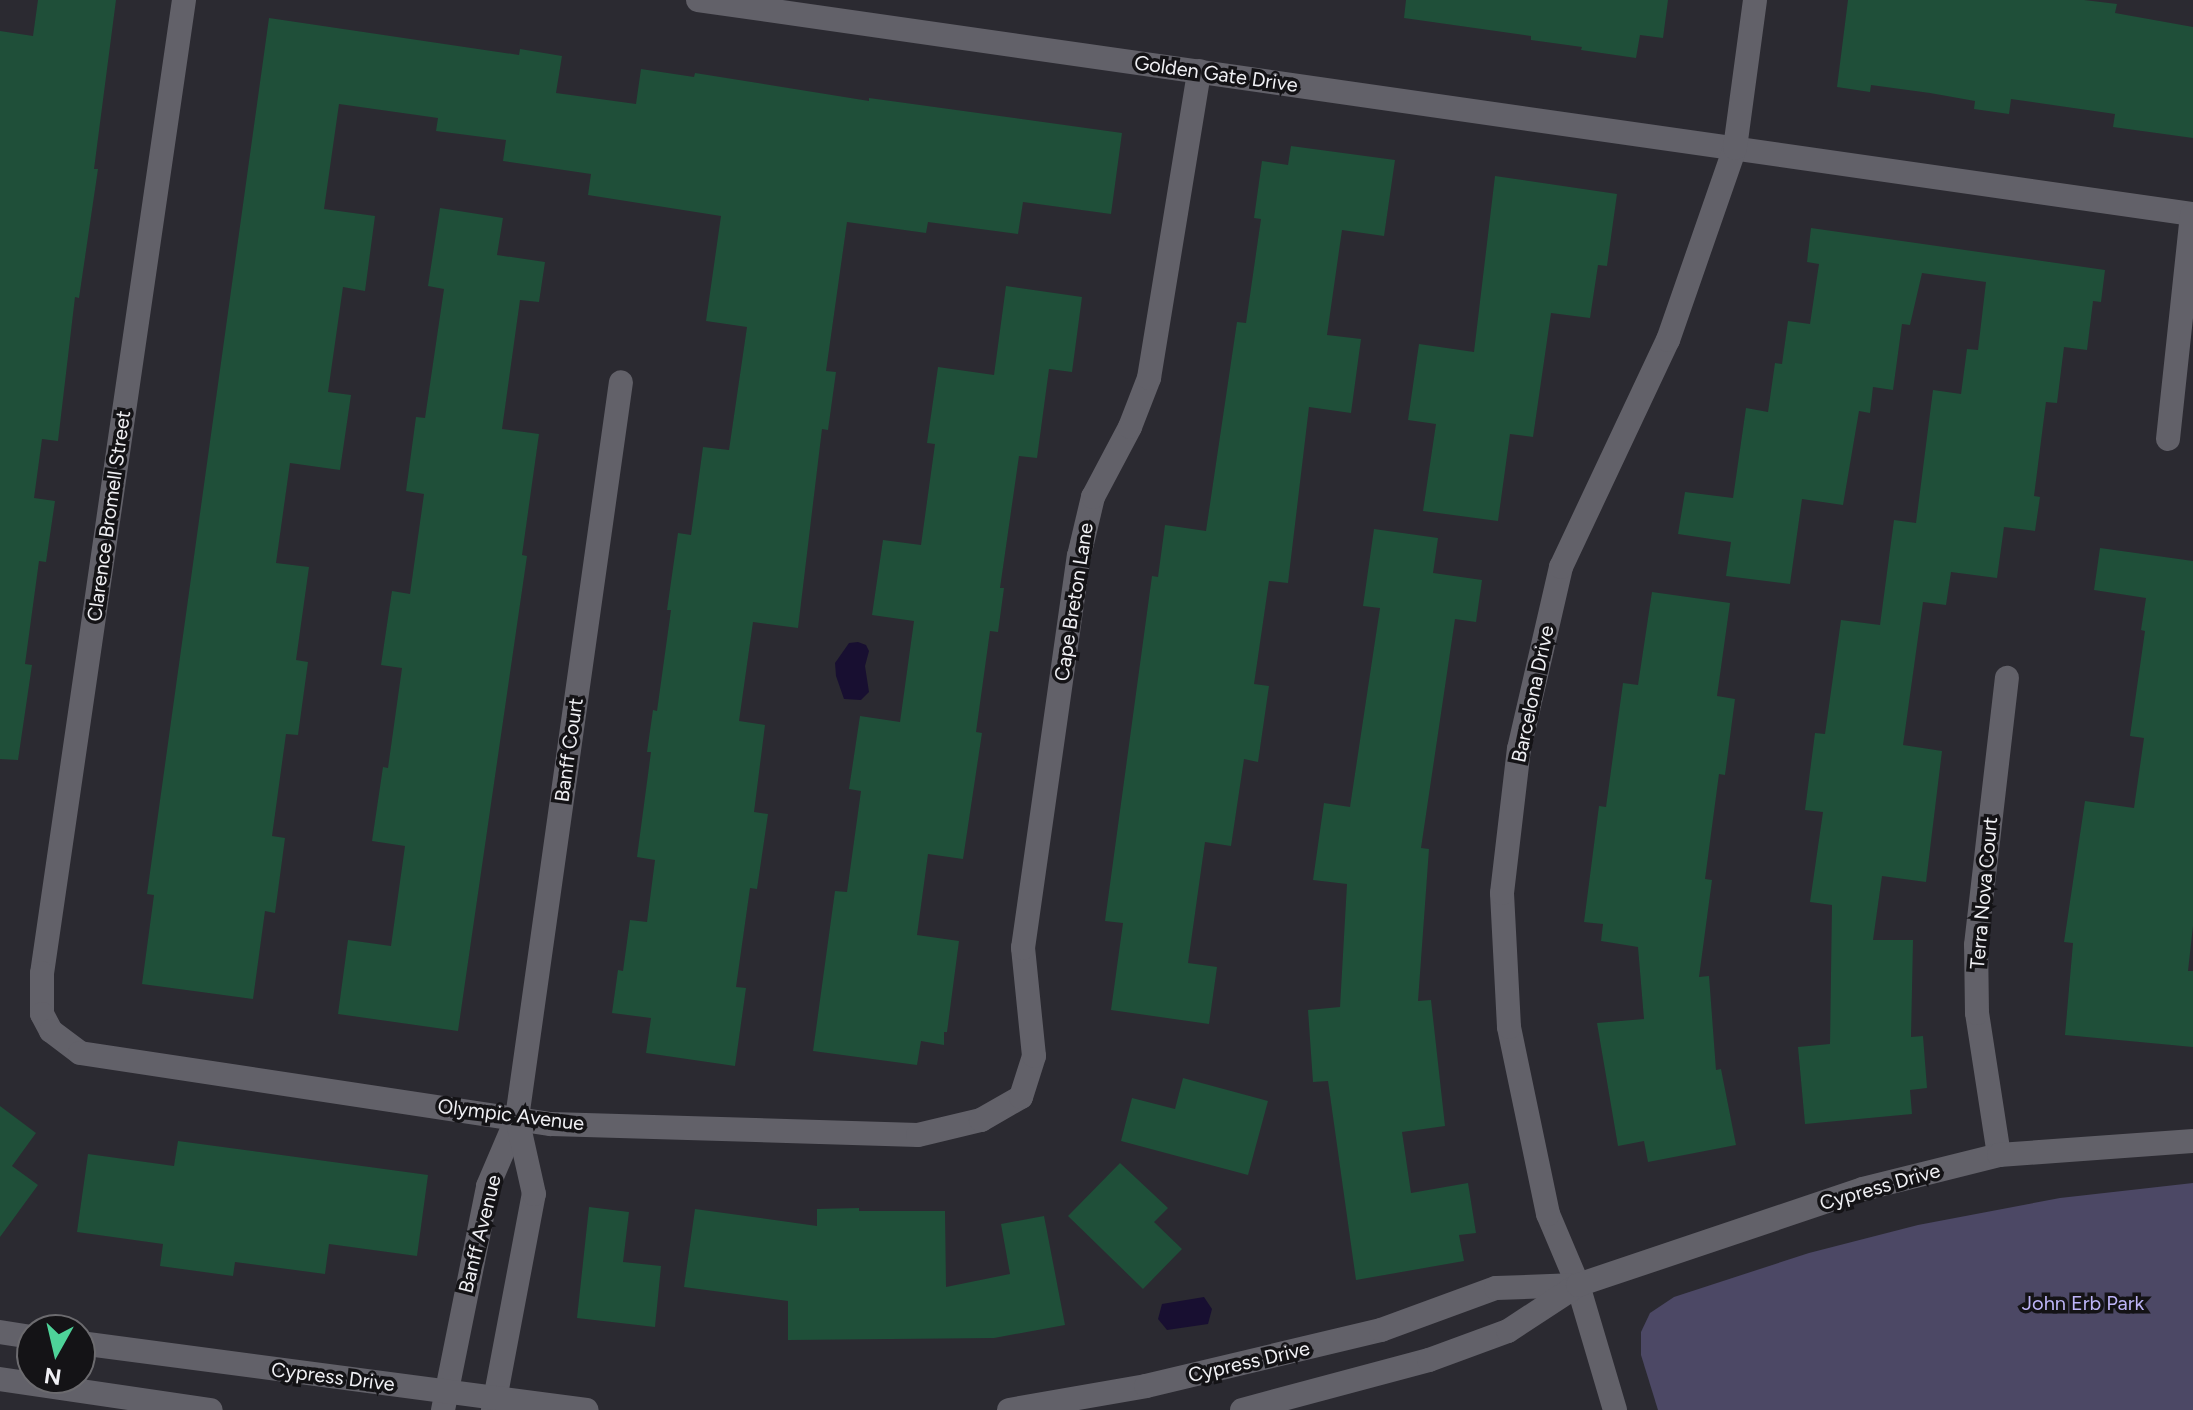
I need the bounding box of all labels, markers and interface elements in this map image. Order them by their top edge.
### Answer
street label: Golden Gate Drive [1133,51,1299,97]
street label: Clarence Bromell Street [82,409,136,623]
street label: Cape Breton Lane [1050,521,1098,683]
street label: Barcelona Drive [1507,623,1559,765]
street label: Banff Court [550,696,588,804]
street label: Terra Nova Court [1965,816,2003,970]
street label: Olympic Avenue [436,1094,586,1136]
street label: Cypress Drive [1817,1158,1943,1216]
street label: Banff Avenue [454,1172,506,1296]
park label: John Erb Park [2022,1291,2144,1315]
north arrow [16,1314,96,1394]
street label: Cypress Drive [1186,1336,1312,1388]
street label: Cypress Drive [270,1358,396,1396]
text: N [43,1362,63,1391]

